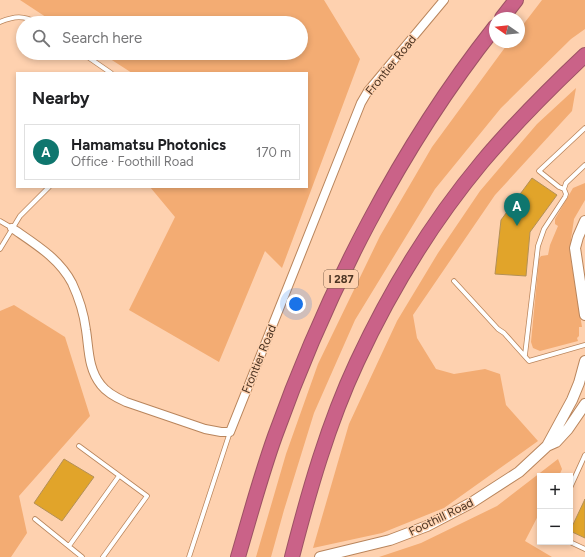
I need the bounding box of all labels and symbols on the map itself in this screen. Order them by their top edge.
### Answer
north arrow [489,12,525,48]
street label: Frontier Road [363,32,419,98]
pin: A [504,193,530,226]
road number: I 287 [324,270,358,288]
your location [286,294,306,314]
street label: Frontier Road [239,323,279,395]
street label: Foothill Road [406,495,476,539]

